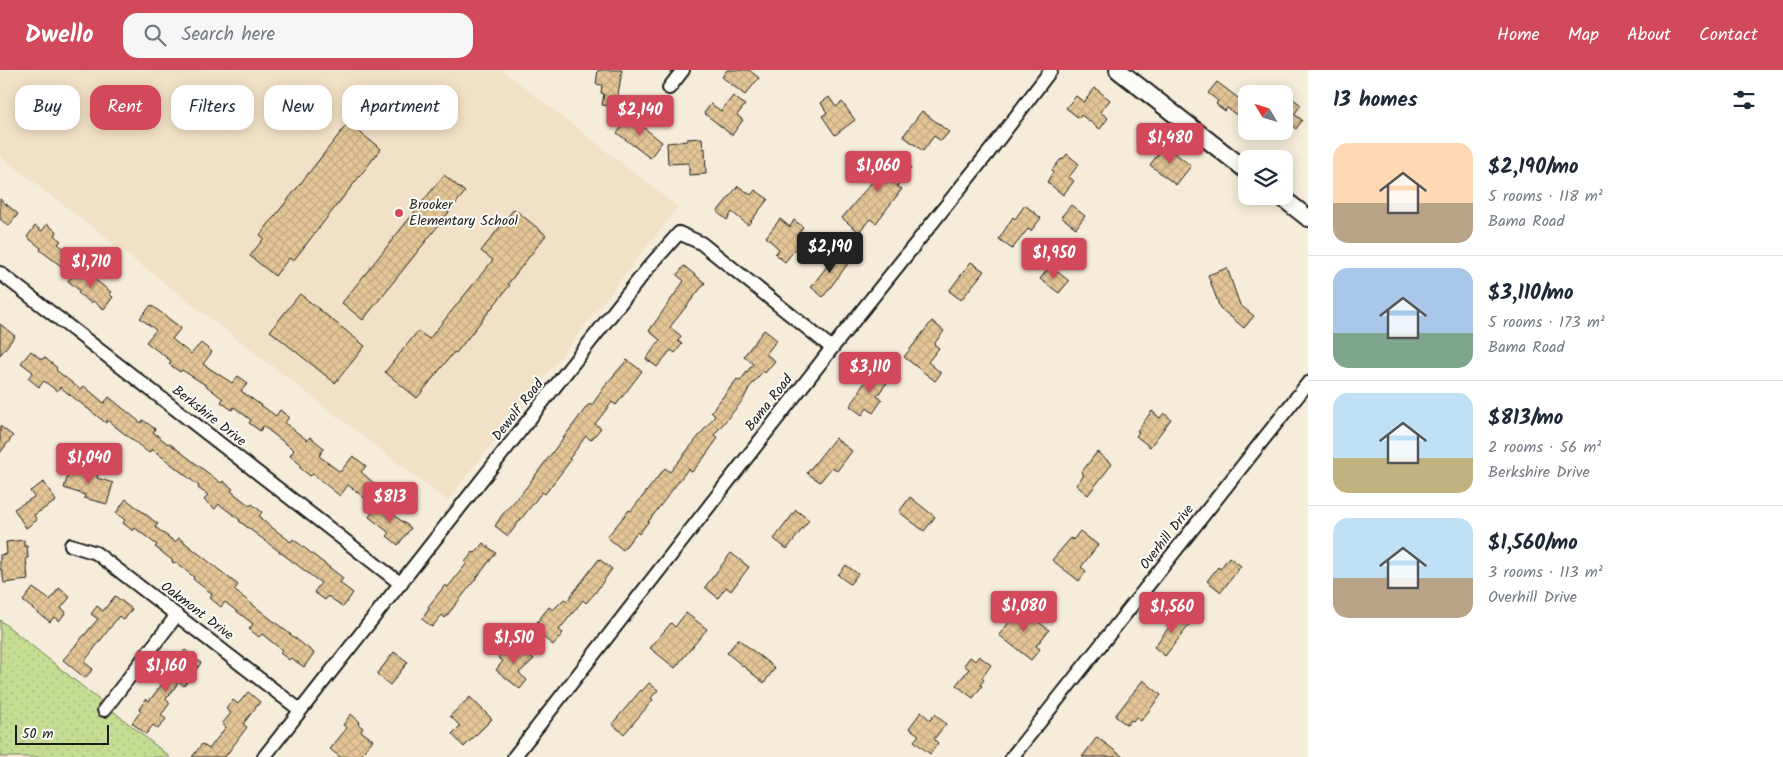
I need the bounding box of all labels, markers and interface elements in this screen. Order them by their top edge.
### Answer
search box [123,13,473,58]
text: Dwello [25,16,93,55]
text: Search here [181,20,275,50]
icon: search [141,21,169,49]
text: Home [1497,21,1540,50]
text: Map [1568,21,1599,50]
text: About [1627,21,1671,50]
text: Contact [1699,21,1758,50]
text: 13 homes [1333,84,1418,117]
chip: Buy [15,85,80,130]
chip: Rent [90,85,161,130]
chip: Filters [171,85,254,130]
chip: New [264,85,332,130]
chip: Apartment [342,85,458,130]
north arrow [1238,85,1292,140]
map controls [1238,85,1293,205]
icon: filters [1730,86,1758,114]
pin: $2,140 [599,94,681,137]
text: $2,140 [618,98,662,123]
pin: $1,480 [1129,122,1211,165]
text: $1,480 [1148,126,1192,151]
pin: $1,060 [837,150,919,193]
button: layers [1238,150,1293,205]
text: $2,190/mo [1488,151,1579,184]
text: $1,060 [856,154,900,179]
icon: home [1373,163,1433,223]
text: 5 rooms · 118 m² [1488,184,1603,209]
place label: Brooker Elementary School [409,194,518,232]
marker: Brooker Elementary School [393,207,405,219]
text: Bama Road [1488,209,1564,234]
pin: $2,190 [789,232,871,274]
text: $2,190 [808,235,852,260]
pin: $1,950 [1013,238,1095,280]
text: $1,950 [1033,241,1075,266]
pin: $1,710 [50,246,132,289]
text: $1,710 [71,250,111,275]
text: $3,110/mo [1488,277,1574,310]
icon: home [1373,288,1433,348]
text: 5 rooms · 173 m² [1488,310,1605,335]
text: Bama Road [1488,335,1564,360]
pin: $3,110 [829,352,911,394]
text: $3,110 [850,355,890,380]
street label: Bama Road [740,369,799,436]
street label: Dewolf Road [487,373,550,446]
street label: Berkshire Drive [167,380,251,452]
text: $813/mo [1488,402,1563,435]
icon: home [1373,413,1433,473]
text: 2 rooms · 56 m² [1488,435,1601,460]
pin: $1,040 [48,442,130,485]
text: $1,040 [67,446,111,471]
text: Berkshire Drive [1488,460,1590,485]
pin: $813 [360,482,420,524]
text: $813 [374,485,406,510]
street label: Overhill Drive [1134,499,1200,574]
text: $1,560/mo [1488,527,1578,560]
icon: home [1373,538,1433,598]
text: 3 rooms · 113 m² [1488,560,1603,585]
street label: Oakmont Drive [156,576,239,646]
text: Overhill Drive [1488,585,1577,610]
pin: $1,080 [983,590,1065,633]
pin: $1,560 [1131,592,1213,634]
text: $1,080 [1002,594,1046,619]
text: $1,560 [1150,595,1194,620]
pin: $1,510 [473,622,555,665]
text: $1,510 [494,626,534,651]
pin: $1,160 [125,650,207,693]
text: $1,160 [146,654,186,679]
scale bar [15,722,109,745]
text: 50 m [22,723,53,745]

